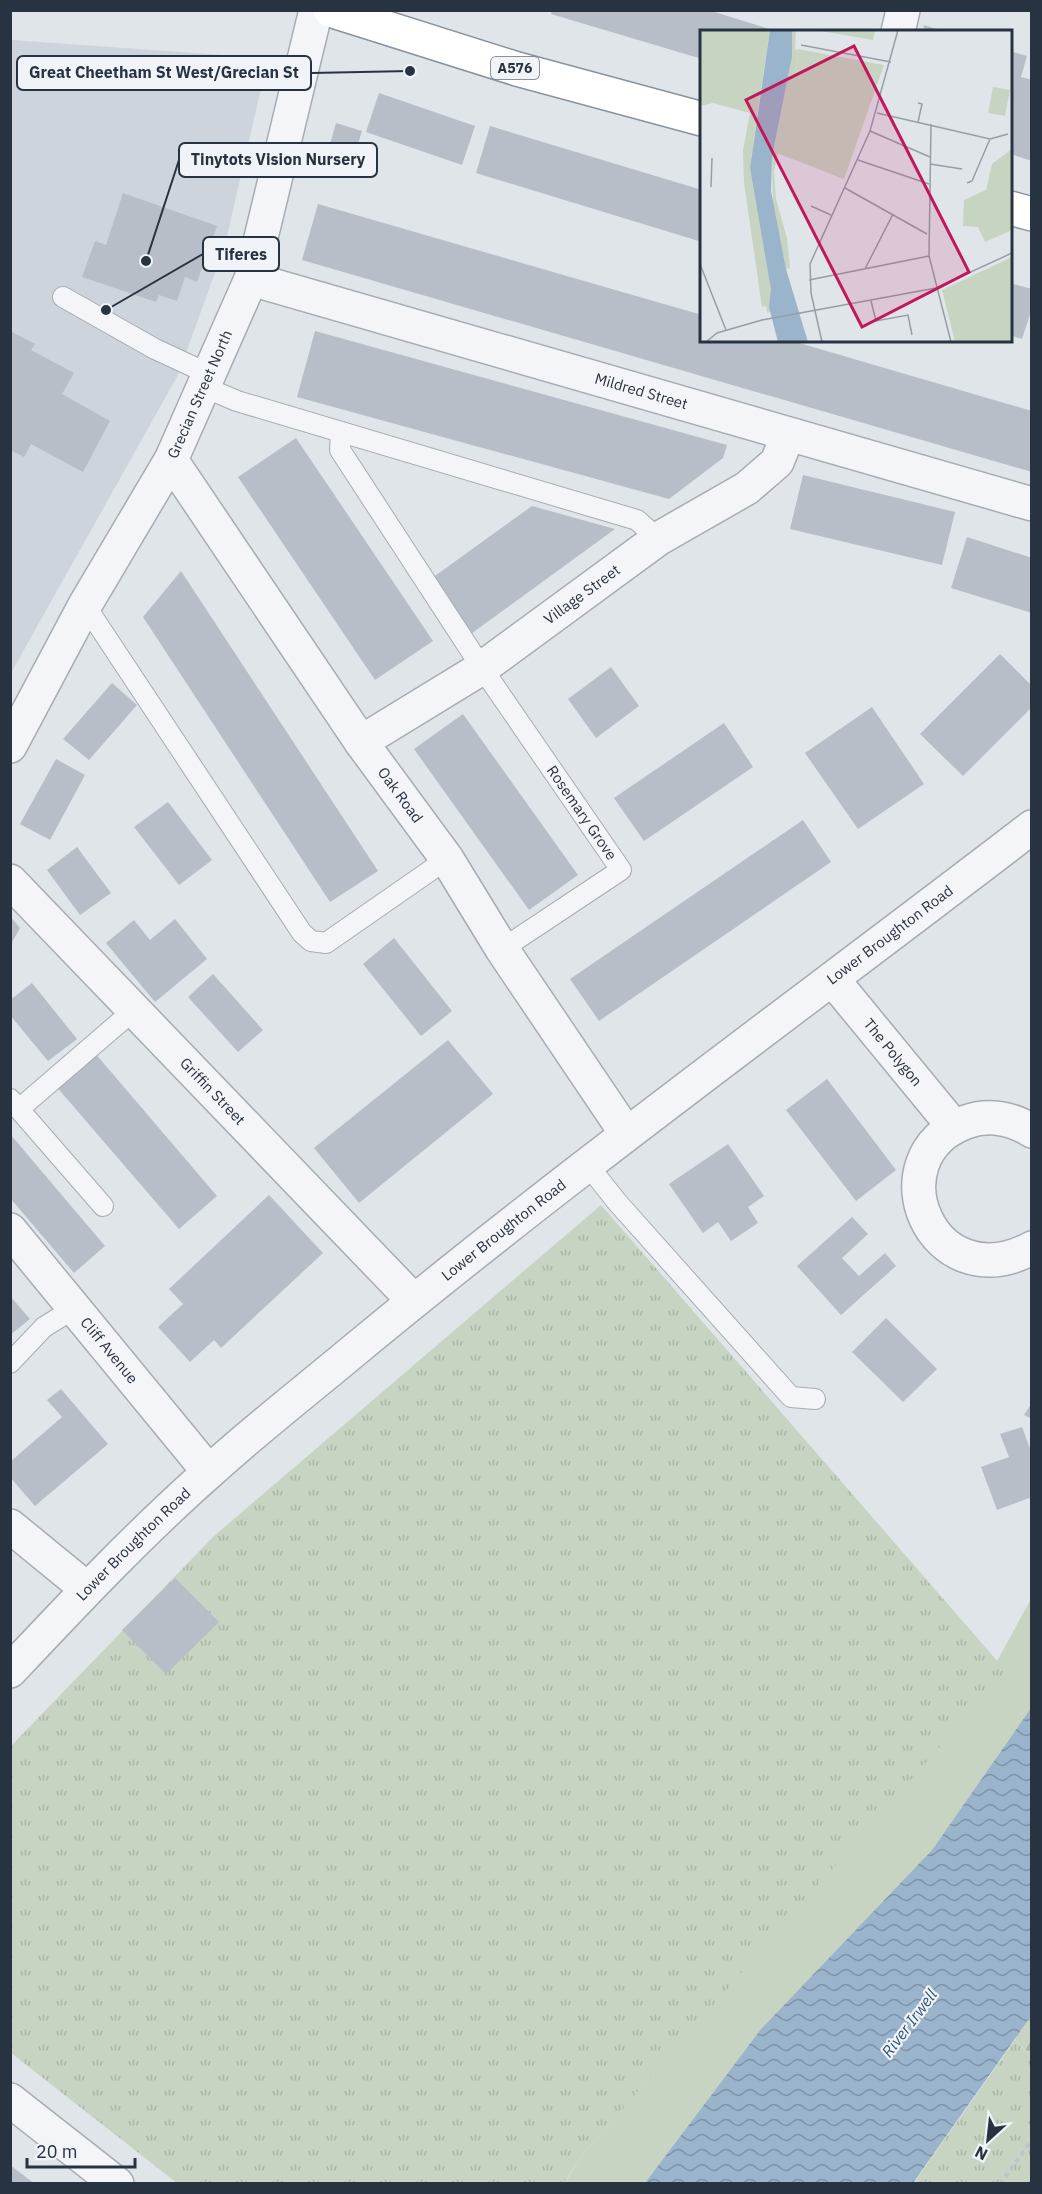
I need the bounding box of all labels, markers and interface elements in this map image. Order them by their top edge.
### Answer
inset map [700,30,1012,342]
callout: Great Cheetham St West/Grecian St [17,56,311,90]
road number: A576 [491,57,539,79]
text: Great Cheetham St West/Grecian St [29,62,299,82]
callout: Tinytots Vision Nursery [179,143,377,177]
text: Tinytots Vision Nursery [191,149,366,169]
callout: Tiferes [203,237,279,271]
text: Tiferes [215,244,267,264]
street label: Grecian Street North [163,327,236,461]
street label: Mildred Street [593,369,690,413]
street label: Village Street [540,560,624,628]
street label: Rosemary Grove [543,761,621,864]
street label: Oak Road [374,763,427,827]
street label: Lower Broughton Road [823,881,957,988]
street label: The Polygon [860,1015,926,1090]
street label: Griffin Street [176,1053,250,1129]
street label: Lower Broughton Road [437,1175,570,1285]
street label: Cliff Avenue [77,1313,142,1387]
street label: Lower Broughton Road [72,1483,194,1604]
water label: River Irwell [877,1984,941,2061]
north arrow [958,2110,1018,2170]
scale bar [27,2131,135,2169]
text: 20 m [36,2140,78,2163]
text: N [971,2142,991,2165]

